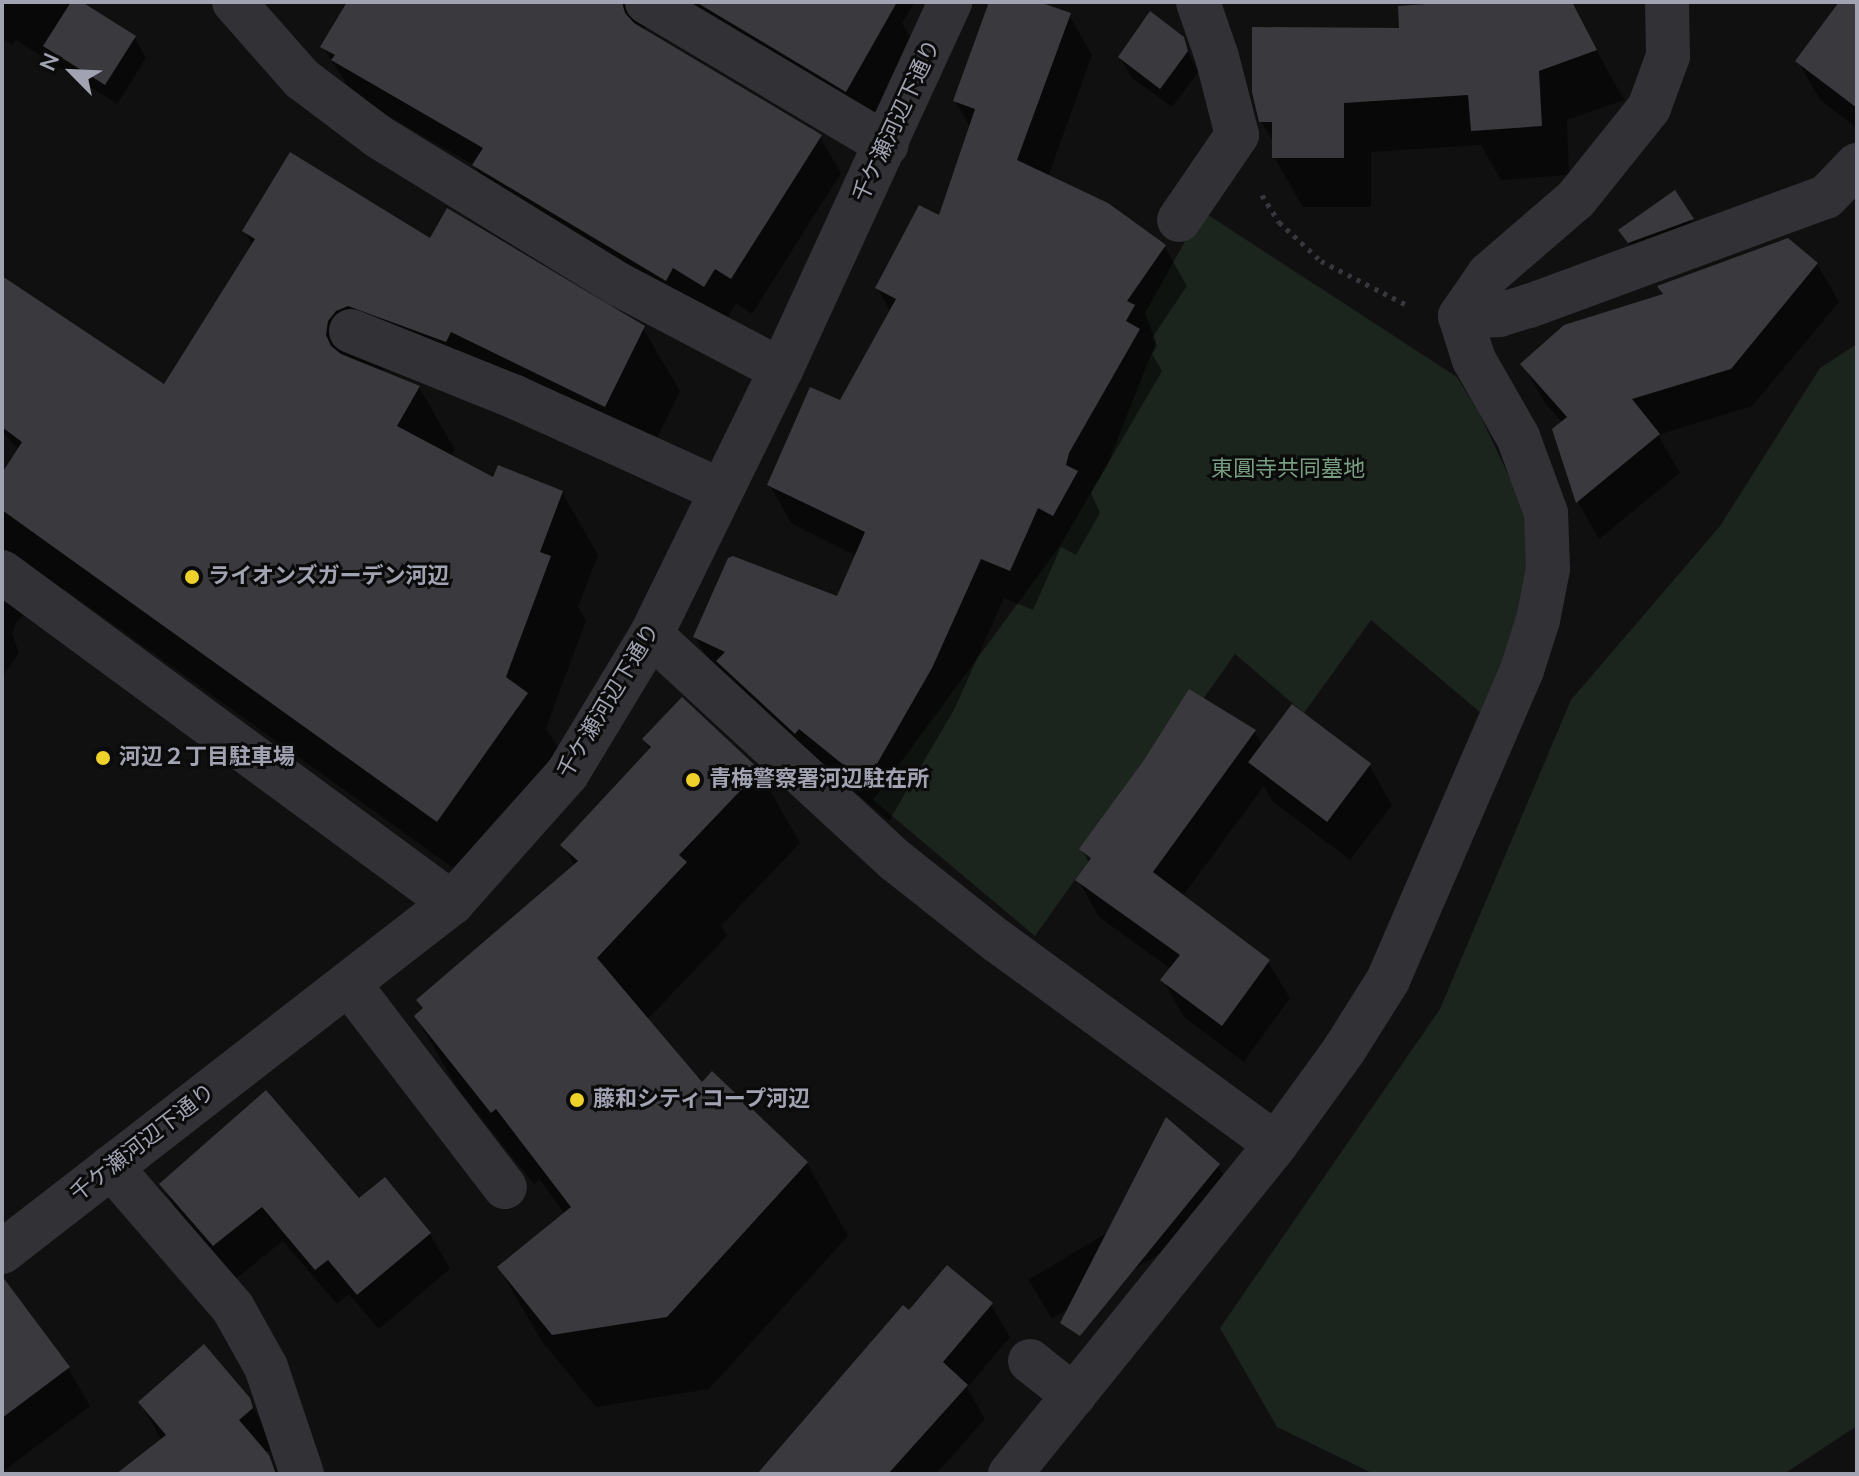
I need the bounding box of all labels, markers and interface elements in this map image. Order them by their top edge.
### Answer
north arrow [32,32,112,112]
street label: 千ケ瀬河辺下通り [848,36,946,206]
text: N [33,49,67,76]
park label: 東圓寺共同墓地 [1211,457,1365,483]
place label: ライオンズガーデン河辺 [208,564,450,590]
marker: ライオンズガーデン河辺 [183,568,201,586]
street label: 千ケ瀬河辺下通り [552,619,666,783]
place label: 河辺２丁目駐車場 [119,745,295,771]
marker: 河辺２丁目駐車場 [94,749,112,767]
place label: 青梅警察署河辺駐在所 [709,767,929,793]
marker: 青梅警察署河辺駐在所 [684,771,702,789]
street label: 千ケ瀬河辺下通り [66,1078,220,1208]
place label: 藤和シティコープ河辺 [593,1087,813,1113]
marker: 藤和シティコープ河辺 [568,1091,586,1109]

